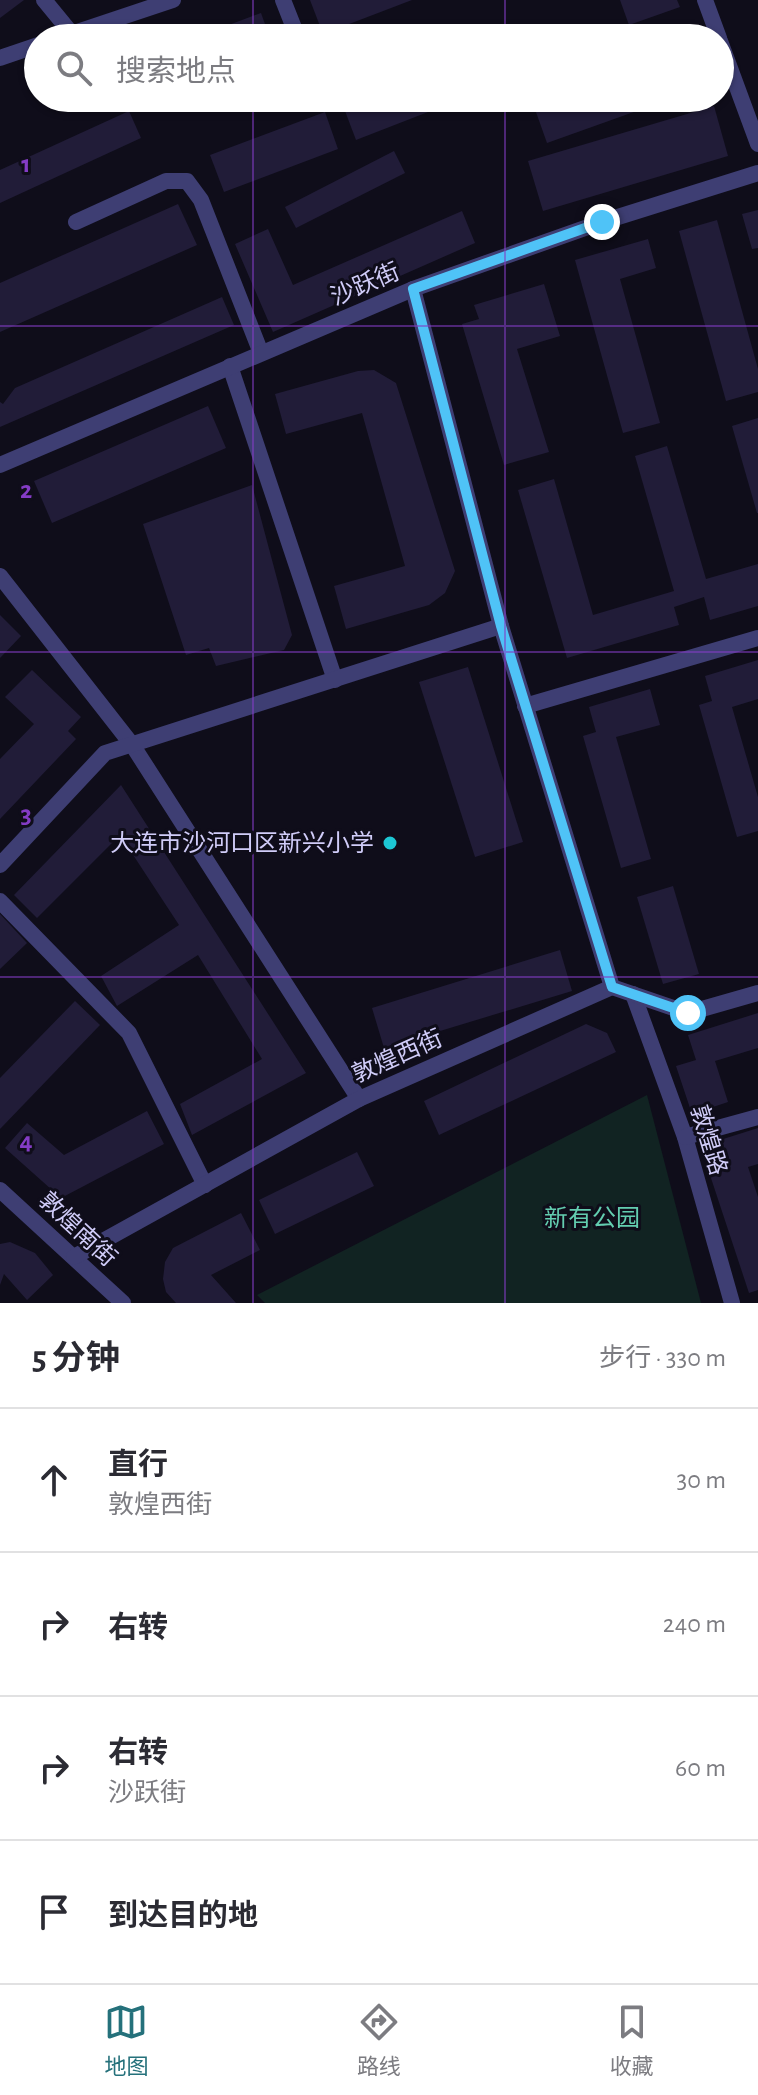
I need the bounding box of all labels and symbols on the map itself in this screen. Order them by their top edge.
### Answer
text: 1 [21,151,31,177]
route end [584,204,620,240]
street label: 沙跃街 [327,258,403,310]
text: 2 [20,477,32,503]
text: 3 [20,802,32,828]
place label: 大连市沙河口区新兴小学 [110,830,374,856]
marker: 大连市沙河口区新兴小学 [381,834,399,852]
route start [670,995,706,1031]
street label: 敦煌西街 [348,1025,446,1087]
street label: 敦煌路 [686,1102,732,1178]
text: 4 [19,1128,33,1154]
street label: 敦煌南街 [34,1187,122,1271]
park label: 新有公园 [544,1205,640,1231]

